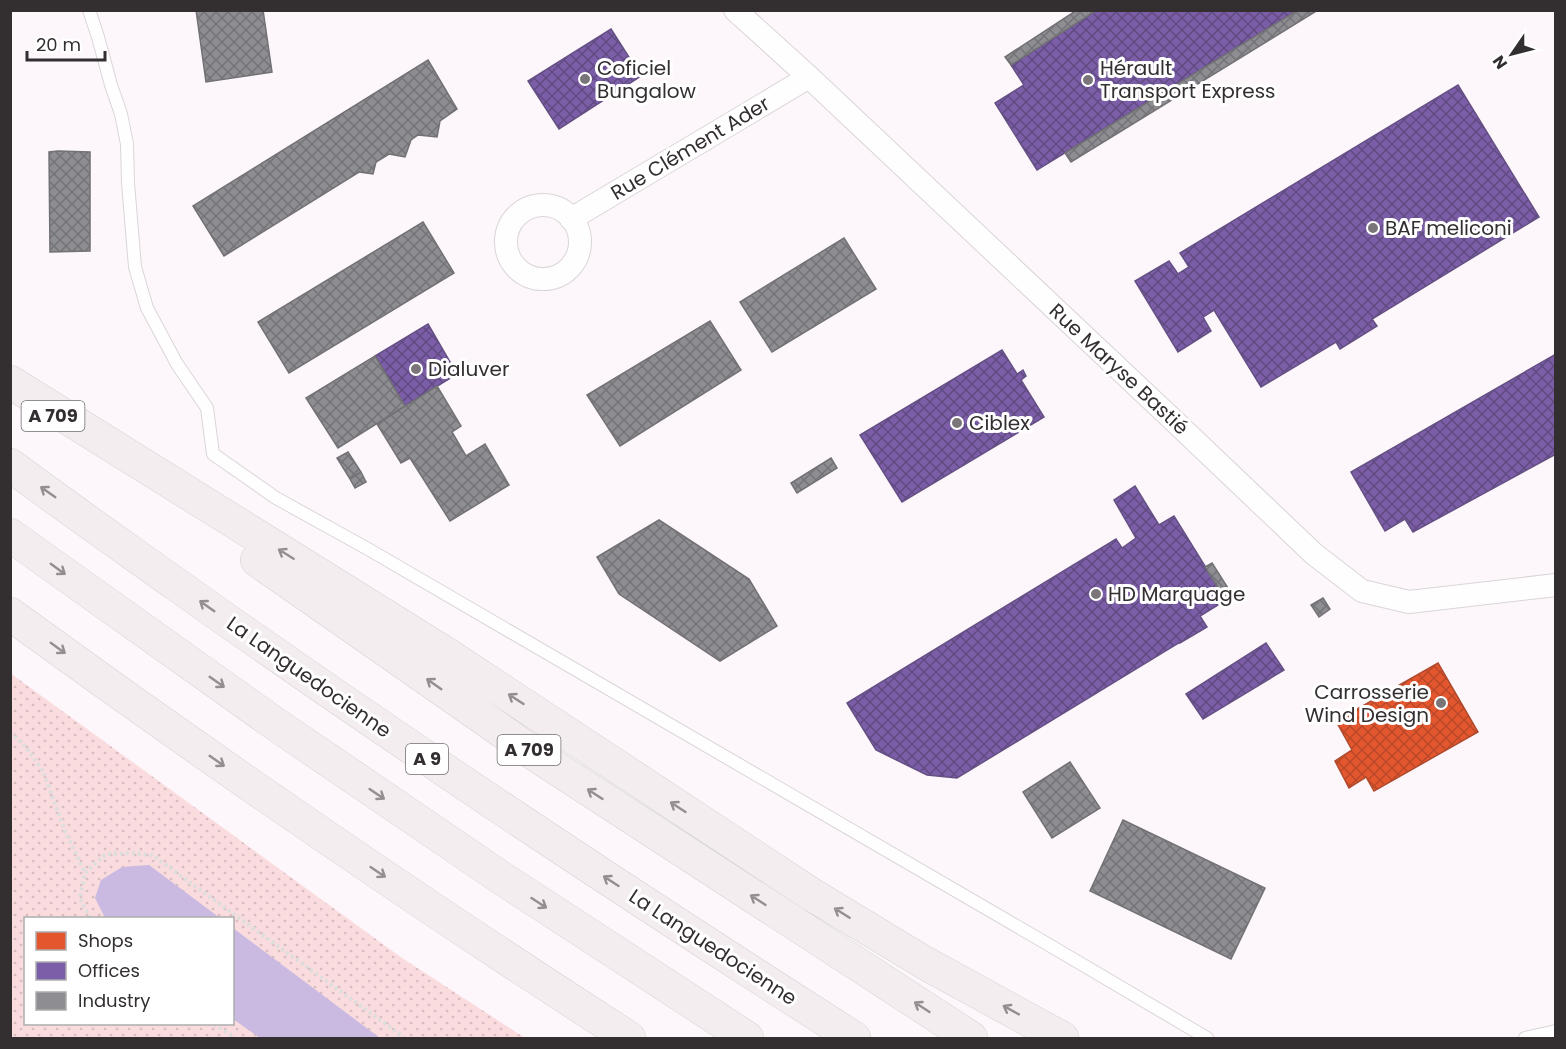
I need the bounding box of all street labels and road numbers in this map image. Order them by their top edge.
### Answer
street label: Rue Clément Ader [605,89,775,207]
street label: Rue Maryse Bastié [1043,297,1195,441]
road number: A 709 [22,401,84,431]
street label: La Languedocienne [221,610,397,744]
road number: A 709 [498,735,560,765]
road number: A 9 [406,744,448,774]
street label: La Languedocienne [624,882,802,1012]

